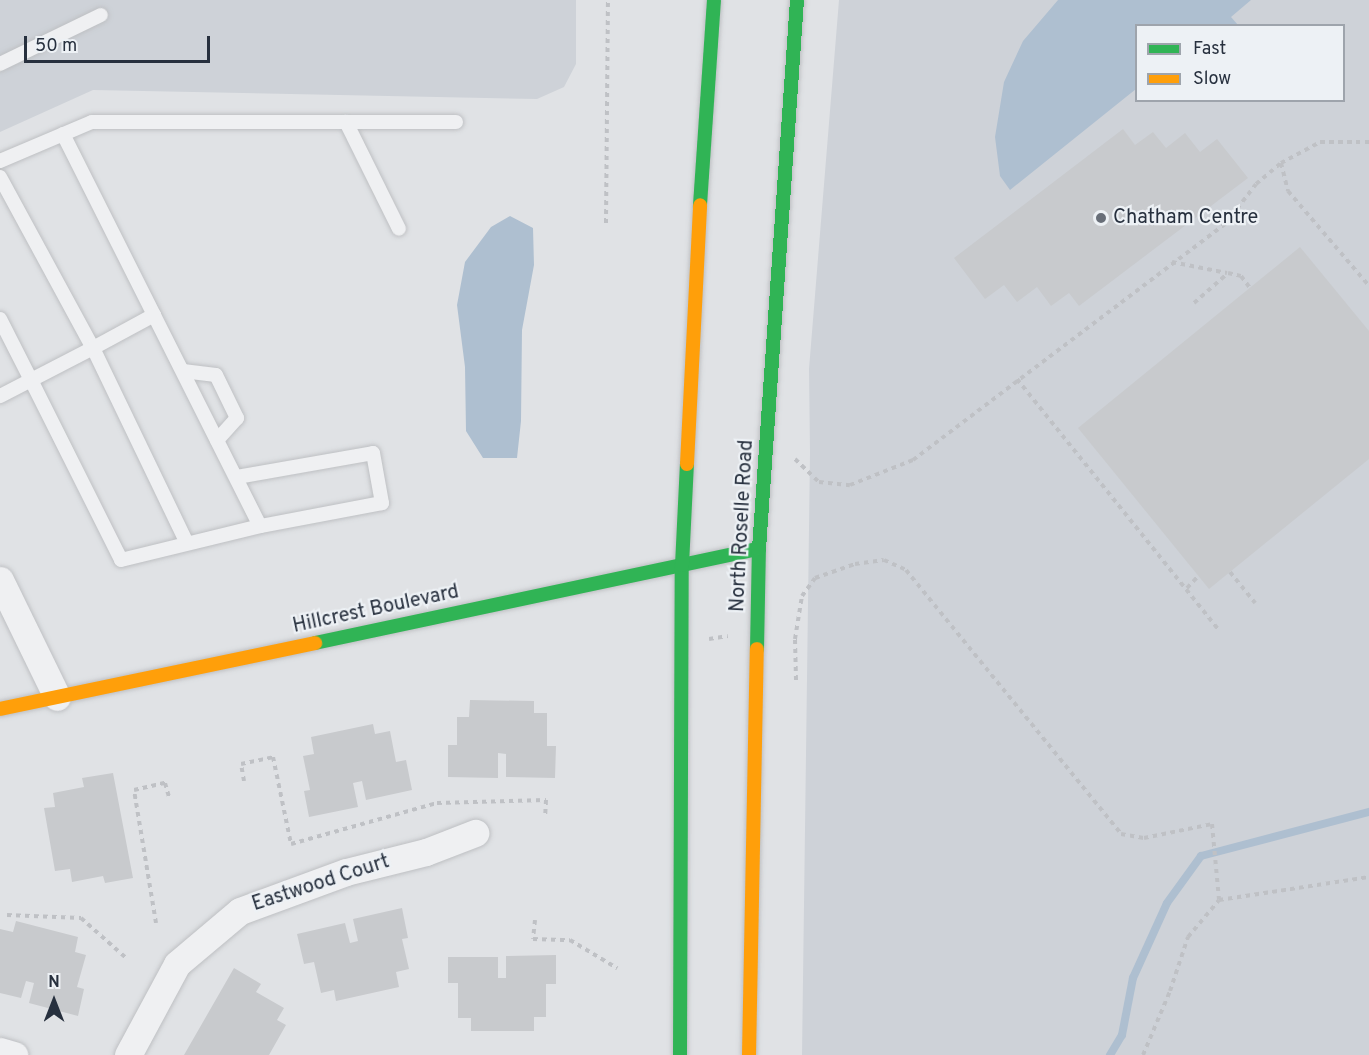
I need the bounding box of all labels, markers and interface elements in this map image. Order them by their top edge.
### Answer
scale bar [27,24,213,62]
legend [1135,24,1345,102]
text: 50 m [35,35,77,58]
text: Fast [1193,38,1226,61]
text: Slow [1193,68,1231,91]
place label: Chatham Centre [1113,206,1258,230]
marker: Chatham Centre [1094,211,1108,225]
street label: North Roselle Road [727,439,759,613]
street label: Hillcrest Boulevard [291,581,461,639]
street label: Eastwood Court [249,850,393,918]
north arrow [24,971,84,1031]
text: N [48,973,60,993]

